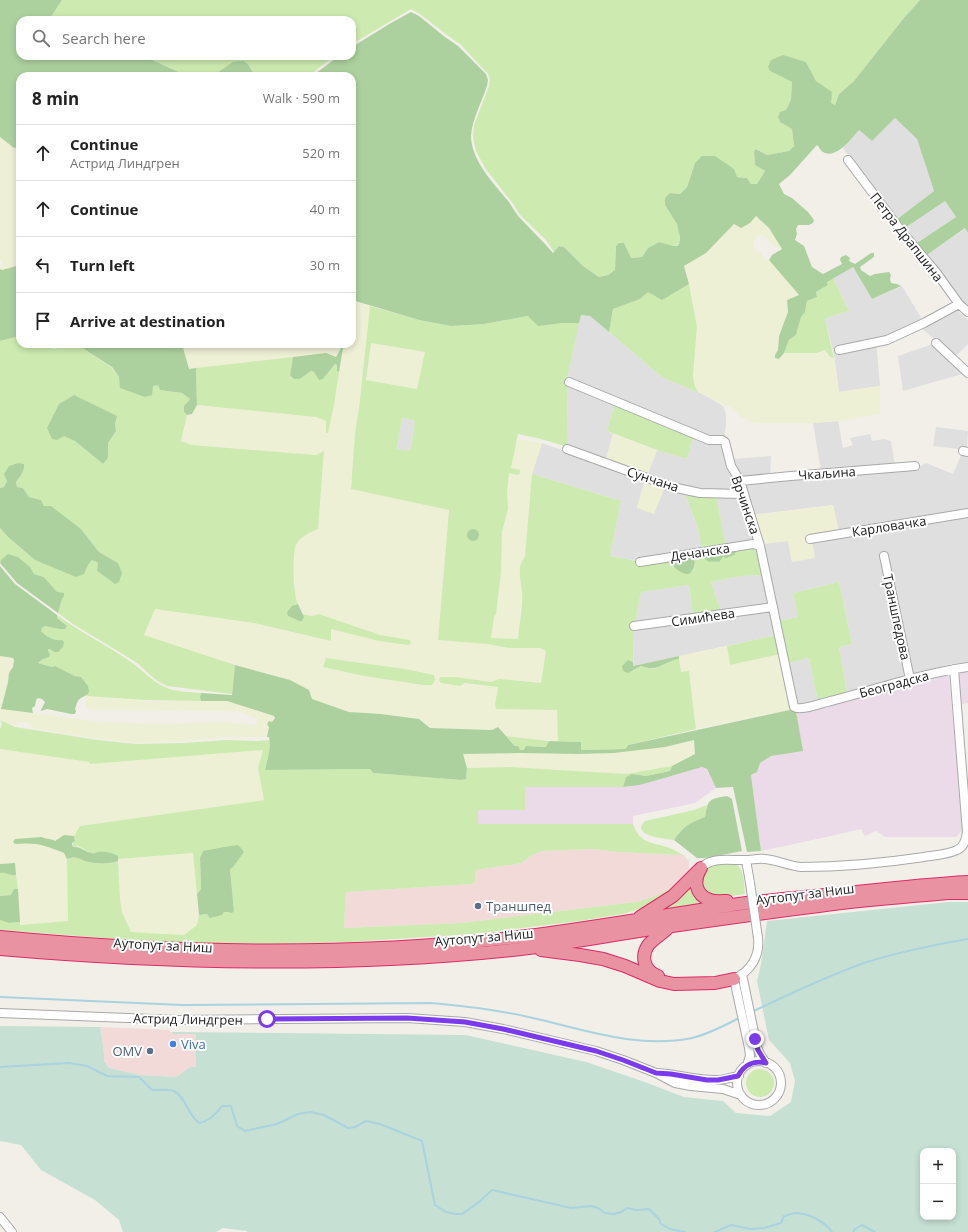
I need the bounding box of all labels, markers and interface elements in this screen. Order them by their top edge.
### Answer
search box [16,16,356,60]
icon: search [30,27,52,49]
text: Search here [62,28,146,48]
text: 8 min [32,87,79,110]
text: Walk · 590 m [263,89,340,107]
text: Continue [70,134,138,154]
icon: ahead [32,142,54,164]
text: 520 m [302,144,340,162]
text: Астрид Линдгрен [70,154,180,172]
street label: Петра Драпшина [866,189,948,285]
icon: ahead [32,198,54,220]
text: Continue [70,199,138,219]
text: 40 m [310,200,340,218]
icon: left [32,254,54,276]
text: Turn left [70,255,135,275]
text: 30 m [310,256,340,274]
icon: arrive [32,310,54,332]
text: Arrive at destination [70,311,225,331]
street label: Сунчана [625,462,681,496]
street label: Чкаљина [798,462,856,484]
street label: Врчинска [728,473,764,537]
street label: Карловачка [851,511,927,541]
street label: Дечанска [669,538,731,566]
street label: Траншпедова [879,572,915,662]
street label: Симићева [670,604,736,630]
street label: Београдска [857,666,931,702]
street label: Аутопут за Ниш [755,879,855,909]
place label: Траншпед [486,897,551,915]
marker: Траншпед [473,901,483,911]
street label: Аутопут за Ниш [434,924,534,950]
street label: Аутопут за Ниш [113,933,213,957]
street label: Астрид Линдгрен [133,1009,243,1029]
route start [258,1010,276,1028]
route end [746,1030,764,1048]
place label: Viva [181,1035,206,1053]
marker: Viva [168,1039,178,1049]
place label: OMV [112,1042,142,1060]
marker: OMV [145,1046,155,1056]
map controls [920,1148,956,1220]
button: + [920,1148,956,1184]
button: − [920,1184,956,1220]

